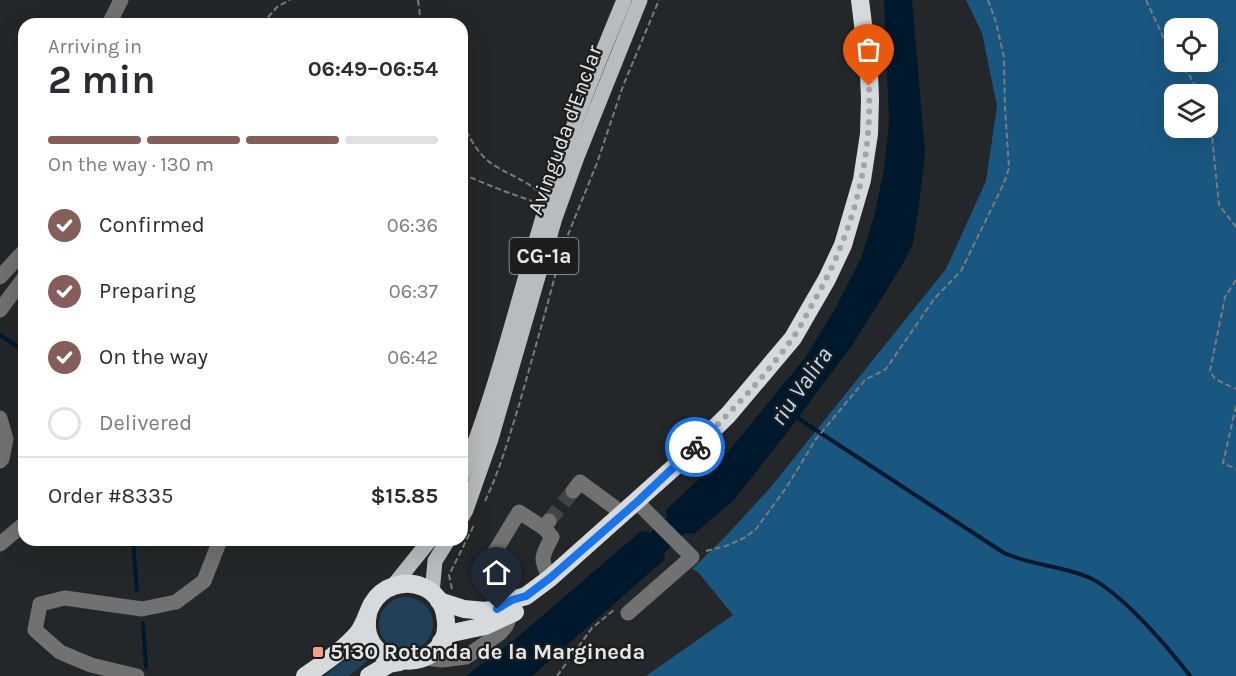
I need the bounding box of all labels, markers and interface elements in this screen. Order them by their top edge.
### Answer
map controls [1164,18,1218,138]
button: locate [1164,18,1218,72]
pin [843,24,894,86]
icon: bag [852,33,885,66]
text: Arriving in [48,35,142,58]
street label: Avinguda d'Enclar [522,42,608,218]
text: 06:49–06:54 [308,56,438,82]
text: 2 min [48,57,156,103]
button: layers [1164,84,1218,138]
text: On the way · 130 m [48,153,214,176]
icon: check [48,209,81,242]
text: Confirmed [99,212,205,238]
text: 06:36 [387,214,438,237]
road number: CG-1a [510,238,578,274]
icon: check [48,275,81,308]
text: Preparing [99,278,196,304]
text: 06:37 [389,280,438,303]
icon: check [48,341,81,374]
water label: riu Valira [764,341,838,431]
text: On the way [99,344,208,370]
text: 06:42 [387,346,438,369]
text: Delivered [99,410,192,436]
courier [665,417,725,477]
icon: bike [679,431,712,464]
text: Order #8335 [48,483,173,509]
text: $15.85 [370,483,438,509]
pin [471,547,522,609]
icon: home [480,556,513,589]
place label: 5130 Rotonda de la Margineda [330,639,645,665]
marker: 5130 Rotonda de la Margineda [311,645,325,659]

